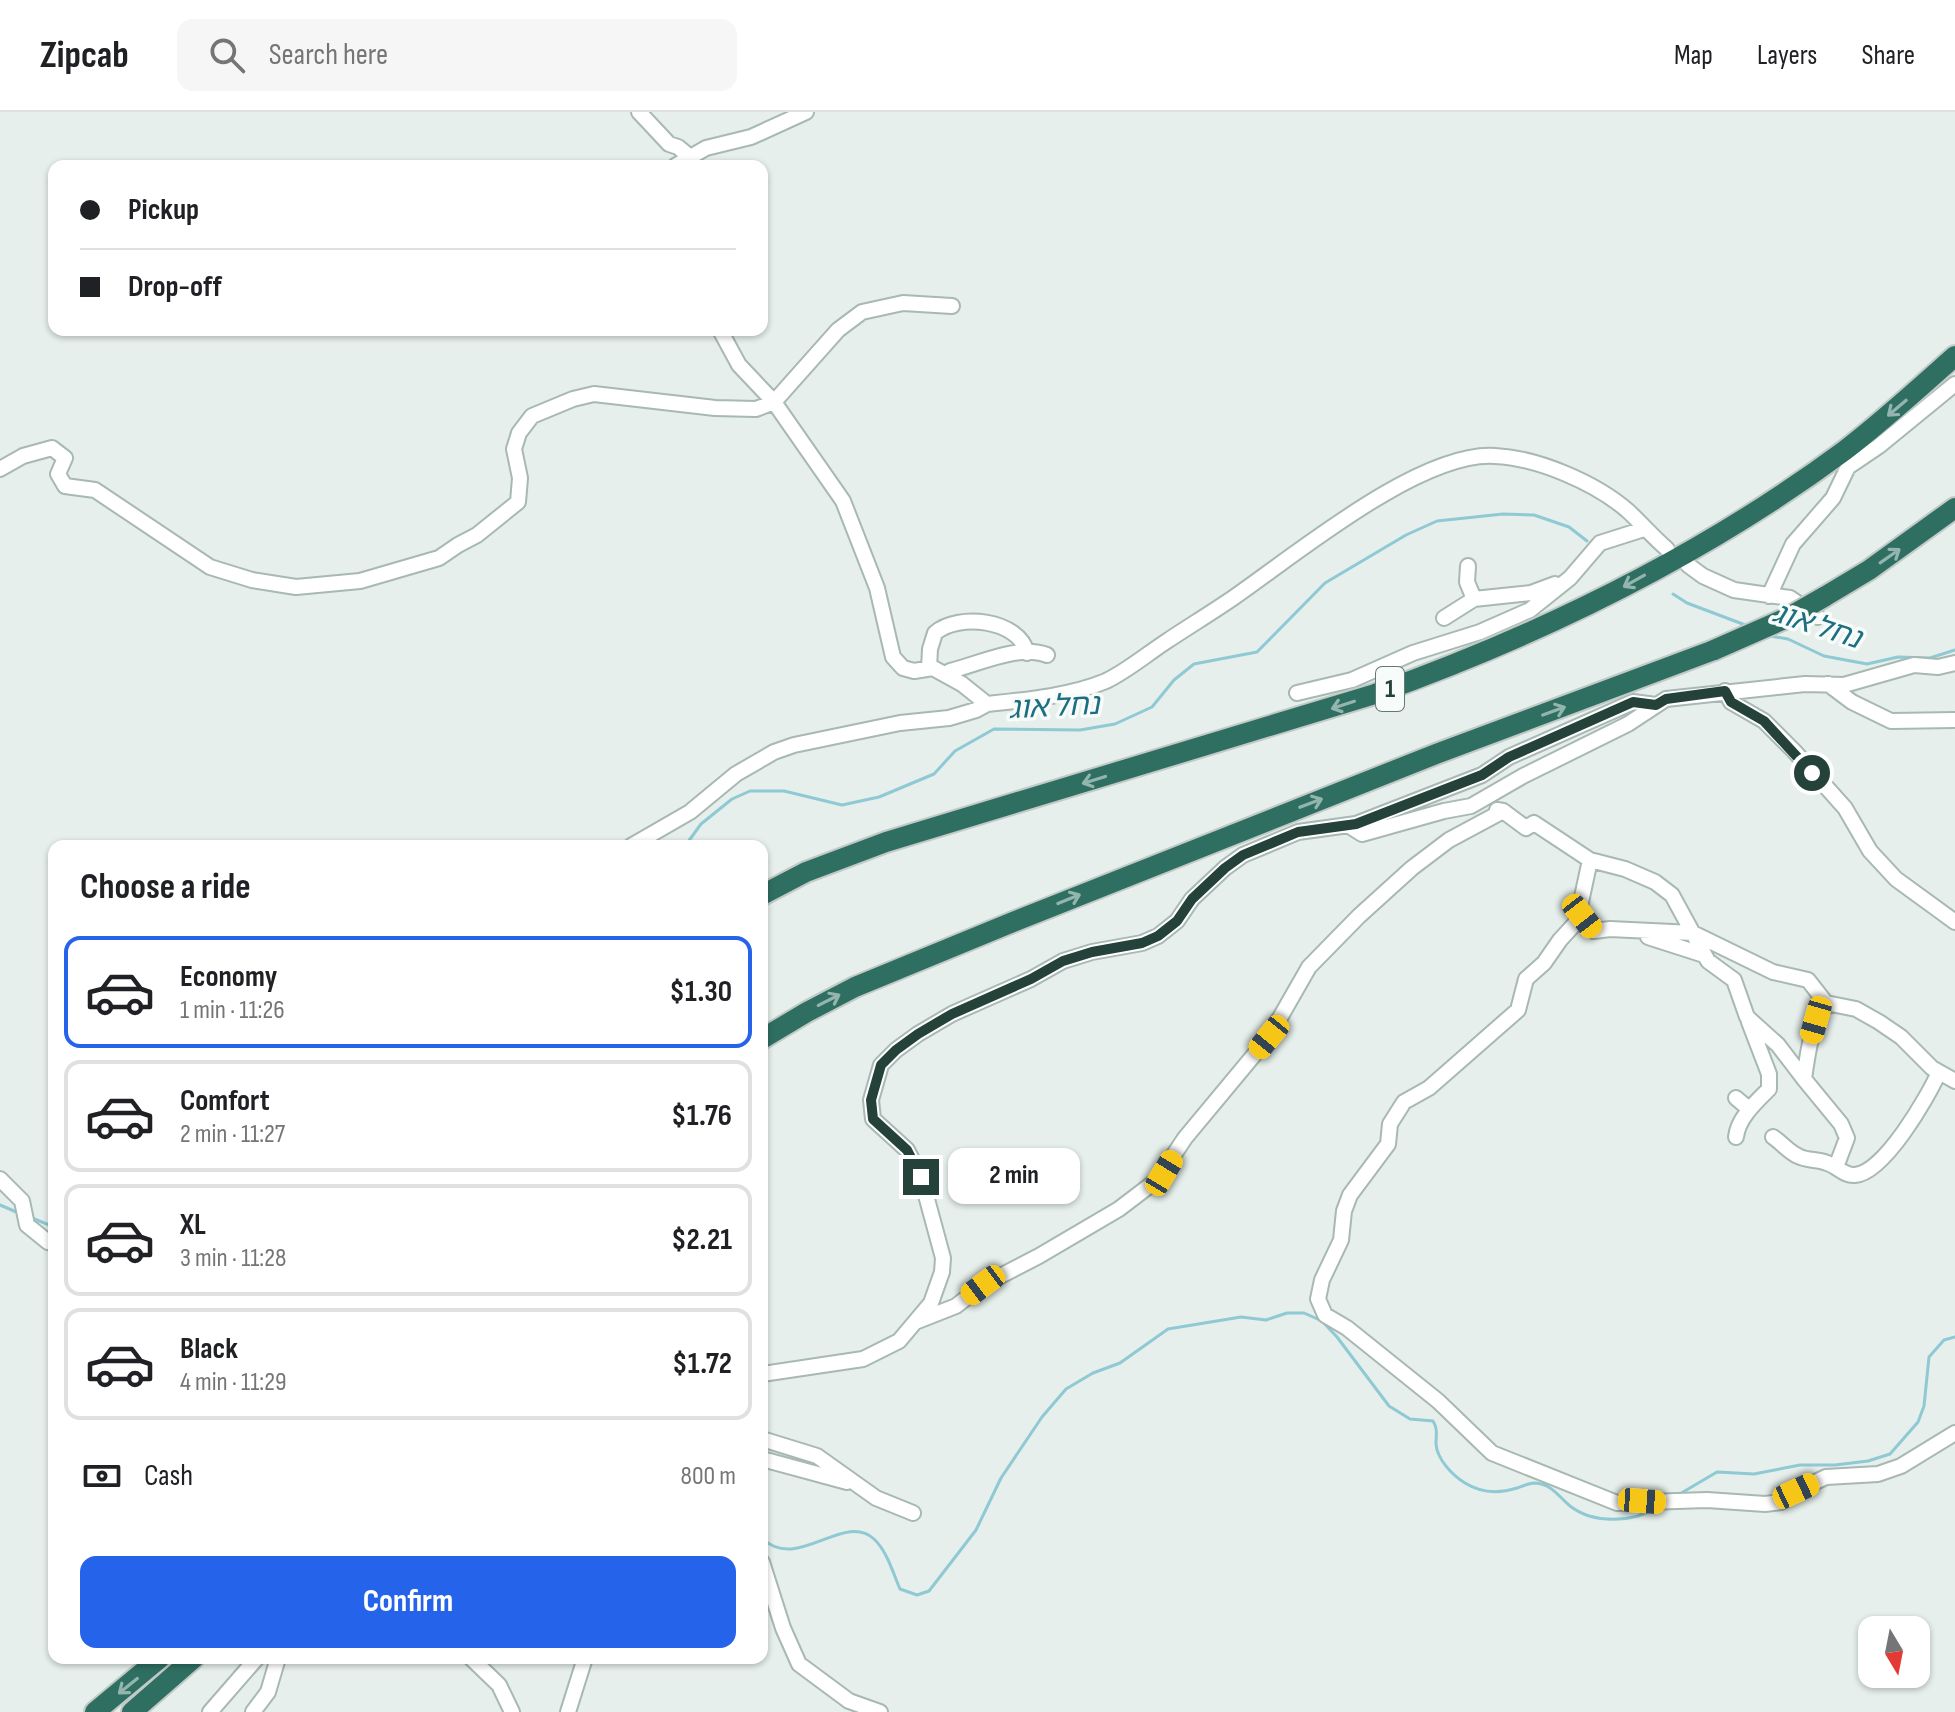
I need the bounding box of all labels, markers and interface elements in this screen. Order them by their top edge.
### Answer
search box [177,19,737,91]
text: Zipcab [40,33,129,78]
icon: search [205,33,249,77]
text: Search here [269,37,388,73]
text: Map [1674,39,1713,72]
text: Layers [1757,39,1817,72]
text: Share [1861,39,1915,72]
text: Pickup [128,192,199,228]
text: Drop-off [128,269,222,305]
one-way arrow [1887,398,1908,416]
one-way arrow [1878,548,1900,564]
one-way arrow [1623,574,1646,590]
water label: נחל אוג [1768,595,1868,658]
road number: 1 [1376,667,1404,711]
water label: נחל אוג [1008,687,1103,727]
one-way arrow [1331,698,1356,713]
one-way arrow [1541,702,1566,717]
route start [1794,755,1830,791]
one-way arrow [1082,773,1108,788]
one-way arrow [1298,795,1323,809]
text: Choose a ride [80,866,251,909]
car [1558,890,1606,942]
one-way arrow [1056,891,1081,906]
icon: car [84,956,156,1028]
text: Economy [180,959,277,995]
text: $1.30 [670,974,732,1010]
one-way arrow [817,992,841,1007]
car [1798,994,1834,1046]
text: 1 min · 11:26 [180,995,285,1026]
car [1245,1011,1293,1063]
icon: car [84,1080,156,1152]
text: Comfort [180,1083,270,1119]
text: $1.76 [671,1098,732,1134]
text: 2 min · 11:27 [180,1119,285,1150]
car [1141,1146,1187,1200]
callout: 2 min [949,1149,1081,1205]
route end [903,1159,939,1195]
text: 2 min [989,1160,1039,1191]
icon: car [84,1204,156,1276]
text: XL [180,1207,206,1243]
text: $2.21 [671,1222,732,1258]
text: 3 min · 11:28 [180,1243,286,1274]
car [957,1261,1009,1309]
icon: car [84,1328,156,1400]
text: Black [180,1331,238,1367]
text: $1.72 [672,1346,732,1382]
text: 4 min · 11:29 [180,1367,286,1398]
icon: cash [80,1454,124,1498]
text: Cash [144,1458,193,1494]
text: 800 m [681,1461,736,1492]
car [1769,1470,1823,1512]
car [1617,1487,1667,1515]
button: Confirm [80,1556,736,1648]
north arrow [1858,1616,1930,1688]
map controls [1858,1616,1930,1688]
one-way arrow [118,1677,139,1695]

